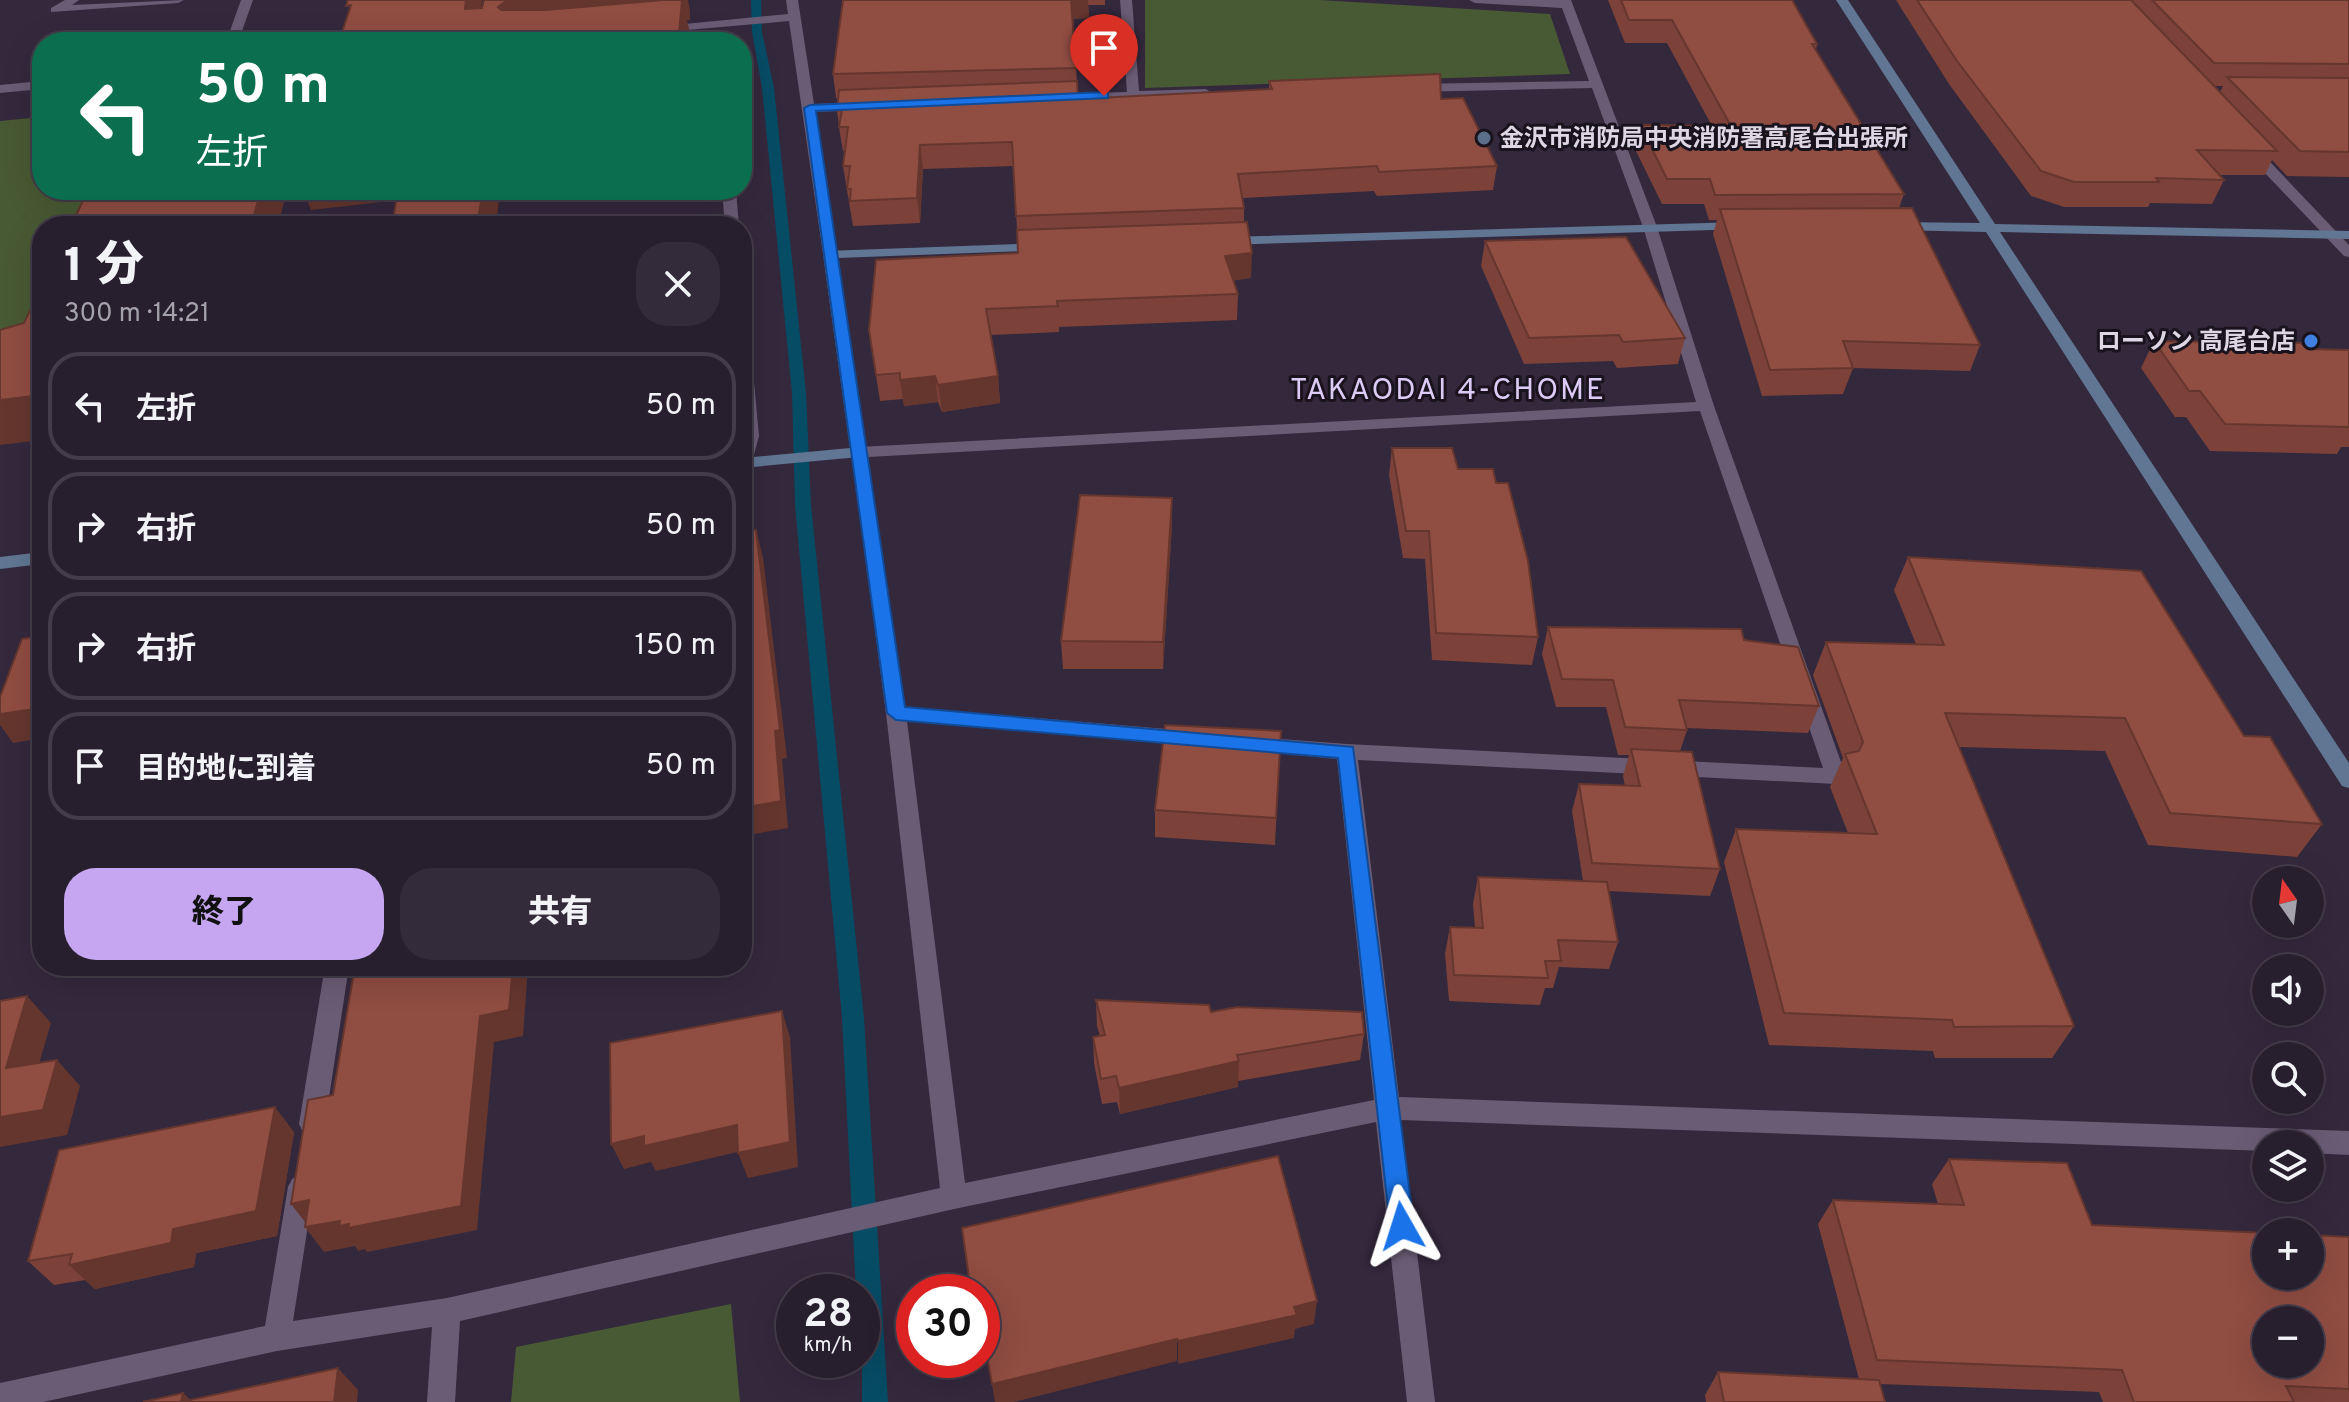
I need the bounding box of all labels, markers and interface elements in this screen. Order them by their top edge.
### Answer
pin [1070,14.0,1138,96]
icon: arrive [1082,26,1126,70]
text: 50 m [196,53,330,123]
icon: left [64,64,168,168]
place label: 金沢市消防局中央消防署高尾台出張所 [1500,125,1908,155]
marker: 金沢市消防局中央消防署高尾台出張所 [1475,129,1493,147]
text: 左折 [196,132,268,178]
text: 1 分 [64,238,144,298]
button: close [636,242,720,326]
text: 300 m · 14:21 [64,298,210,331]
place label: ローソン 高尾台店 [2097,328,2295,358]
marker: ローソン 高尾台店 [2302,332,2320,350]
district label: TAKAODAI 4-CHOME [1290,373,1606,410]
icon: left [68,384,112,428]
text: 50 m [646,388,716,425]
text: 左折 [136,392,196,429]
icon: right [68,504,112,548]
text: 50 m [646,508,716,545]
text: 右折 [136,512,196,549]
icon: right [68,624,112,668]
text: 150 m [635,628,716,665]
text: 右折 [136,632,196,669]
icon: arrive [68,744,112,788]
text: 50 m [646,748,716,785]
text: 目的地に到着 [136,752,316,789]
north arrow [2252,866,2324,938]
map controls [2252,866,2324,1378]
button: 終了 [64,868,384,960]
button: 共有 [400,868,720,960]
button: sound [2252,954,2324,1026]
button: search [2252,1042,2324,1114]
button: layers [2252,1130,2324,1202]
position arrow [1360,1184,1444,1268]
button: + [2252,1218,2324,1290]
speed limit sign: 30 [896,1274,1000,1378]
text: 28 [803,1291,853,1341]
button: − [2252,1306,2324,1378]
text: km/h [804,1333,852,1359]

